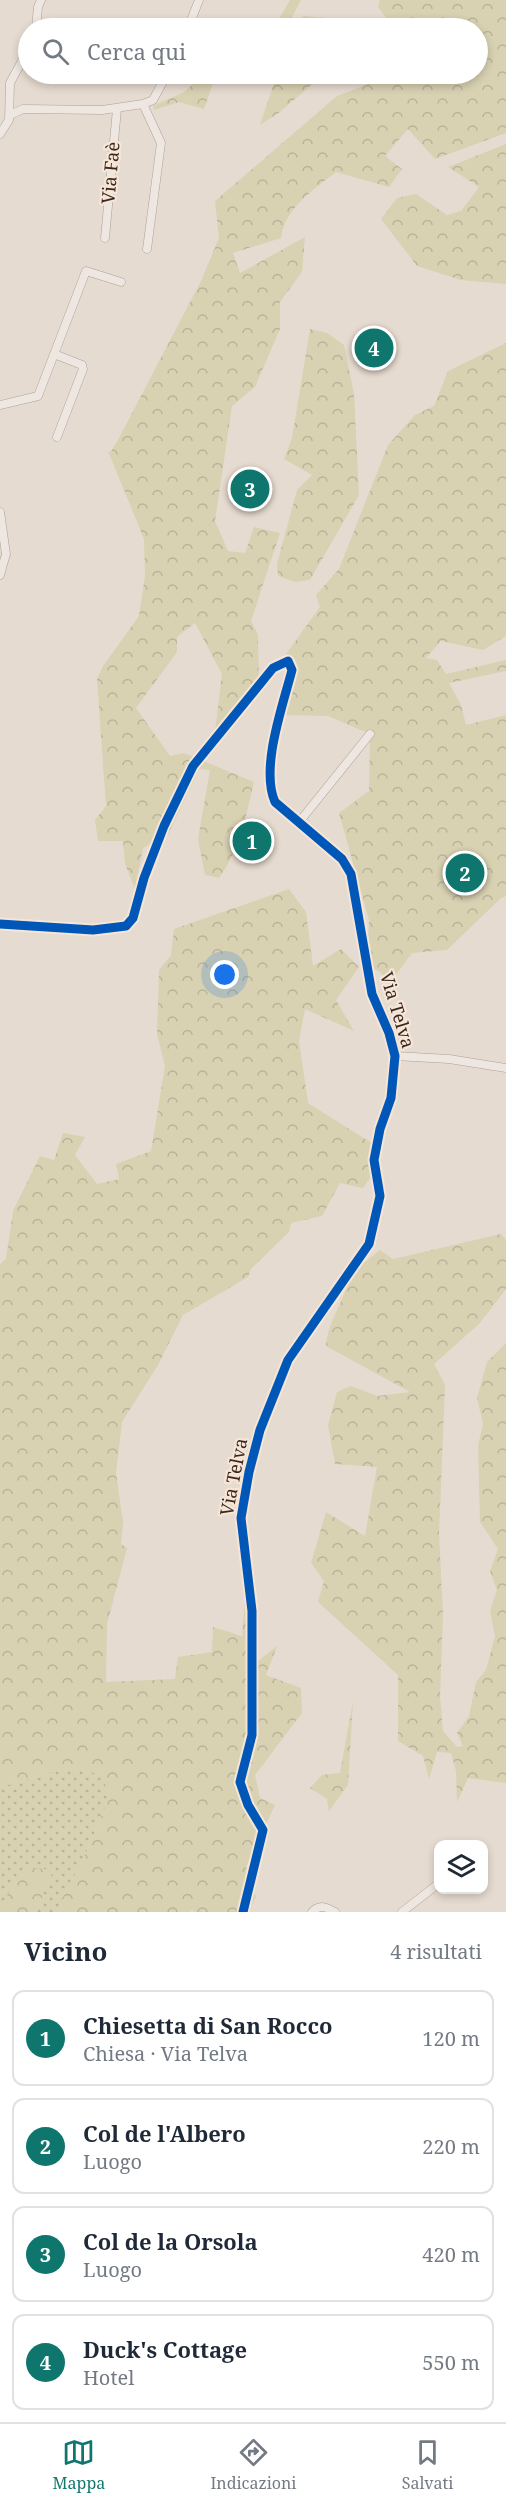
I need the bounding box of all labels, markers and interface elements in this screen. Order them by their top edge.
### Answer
search box [18,18,488,84]
icon: search [39,35,72,68]
text: Cerca qui [87,36,186,66]
street label: Via Faè [95,141,125,205]
pin: 4 [354,326,394,370]
pin: 3 [230,466,270,512]
pin: 1 [232,818,272,864]
pin: 2 [446,850,484,896]
your location [210,960,239,989]
street label: Via Telva [375,969,421,1051]
street label: Via Telva [214,1436,252,1518]
map controls [434,1840,488,1894]
button: layers [434,1840,488,1894]
text: Vicino [24,1933,107,1969]
text: 4 risultati [390,1938,482,1965]
text: Chiesetta di San Rocco [83,2010,333,2040]
text: 1 [40,2025,51,2052]
text: 120 m [422,2025,480,2052]
text: Chiesa · Via Telva [83,2040,248,2067]
text: Col de l'Albero [83,2118,246,2148]
text: 2 [40,2133,51,2160]
text: 220 m [422,2133,480,2160]
text: Luogo [83,2148,142,2175]
text: Col de la Orsola [83,2226,258,2256]
text: 3 [40,2241,51,2268]
text: 420 m [422,2241,480,2268]
text: Luogo [83,2256,142,2283]
text: Duck's Cottage [83,2334,247,2364]
text: 4 [40,2349,51,2376]
text: 550 m [422,2349,480,2376]
text: Hotel [83,2364,134,2391]
tab: Mappa [53,2436,105,2494]
tab: Indicazioni [210,2436,296,2494]
tab: Salvati [402,2436,453,2494]

